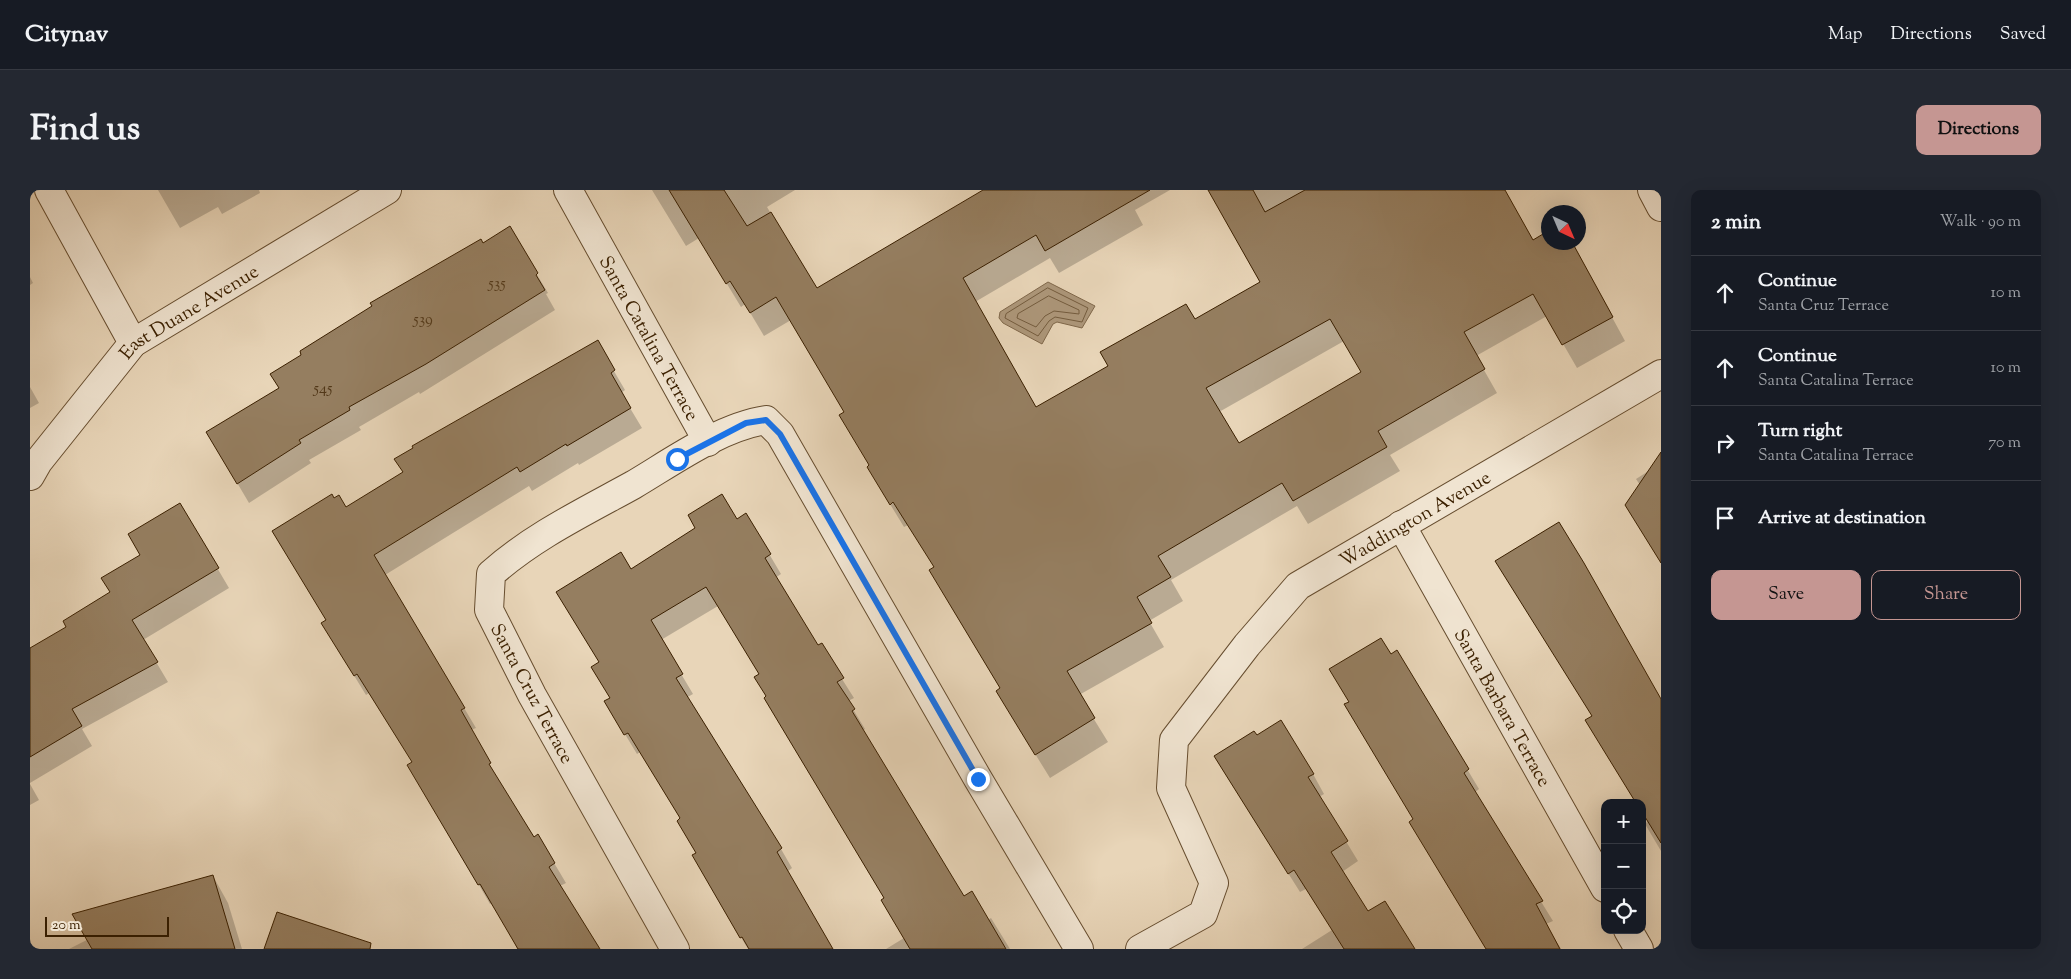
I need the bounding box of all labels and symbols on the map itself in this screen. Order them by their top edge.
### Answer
north arrow [1541,205,1586,250]
street label: Santa Catalina Terrace [591,252,705,426]
street label: East Duane Avenue [114,259,265,366]
house number: 535 [487,273,506,296]
house number: 539 [412,309,433,332]
house number: 545 [312,378,333,401]
route start [666,448,689,471]
street label: Waddington Avenue [1335,465,1497,575]
street label: Santa Cruz Terrace [482,619,579,769]
street label: Santa Barbara Terrace [1446,624,1557,793]
route end [967,768,990,791]
scale bar [45,914,169,937]

